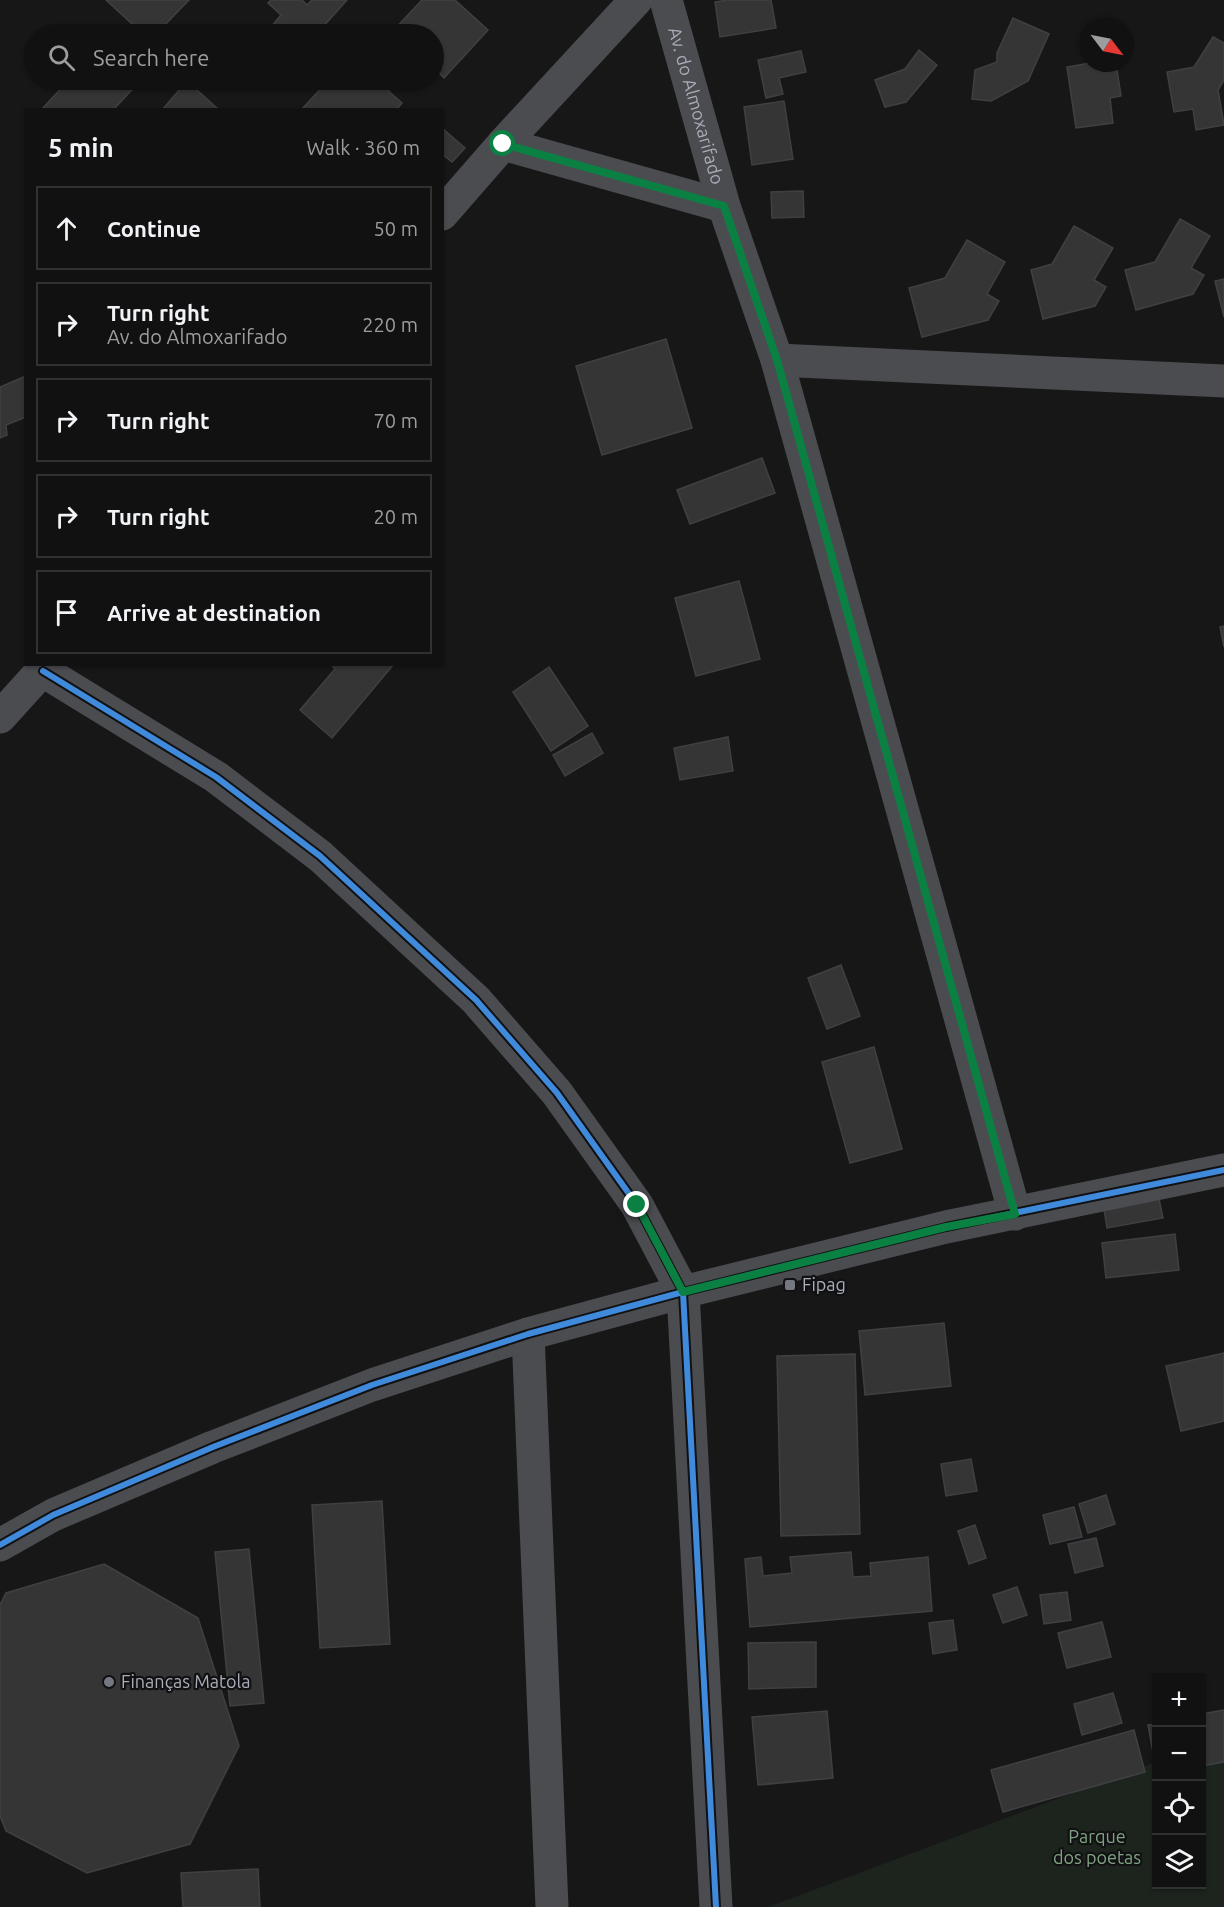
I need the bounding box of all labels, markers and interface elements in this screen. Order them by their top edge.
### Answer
north arrow [1080,18,1134,72]
search box [24,24,444,90]
street label: Av. do Almoxarifado [665,25,728,187]
icon: search [45,41,78,74]
text: Search here [93,45,209,70]
route start [489,130,515,156]
text: 5 min [48,133,114,162]
text: Walk · 360 m [307,136,420,159]
icon: ahead [50,212,83,245]
text: Continue [107,216,201,241]
text: 50 m [374,217,418,240]
text: Turn right [107,300,209,325]
icon: right [50,308,83,341]
text: 220 m [362,313,418,336]
text: Av. do Almoxarifado [107,325,287,348]
icon: right [50,404,83,437]
text: Turn right [107,408,209,433]
text: 70 m [374,409,418,432]
icon: right [50,500,83,533]
text: Turn right [107,504,209,529]
text: 20 m [374,505,418,528]
icon: arrive [50,596,83,629]
text: Arrive at destination [107,600,321,625]
route end [623,1191,649,1217]
place label: Fipag [802,1274,846,1294]
marker: Fipag [783,1278,797,1292]
place label: Finanças Matola [121,1671,251,1691]
map controls [1152,1673,1206,1889]
button: + [1152,1673,1206,1727]
marker: Finanças Matola [102,1675,116,1689]
button: − [1152,1727,1206,1781]
button: locate [1152,1781,1206,1835]
park label: Parque dos poetas [1053,1826,1141,1867]
button: layers [1152,1835,1206,1889]

